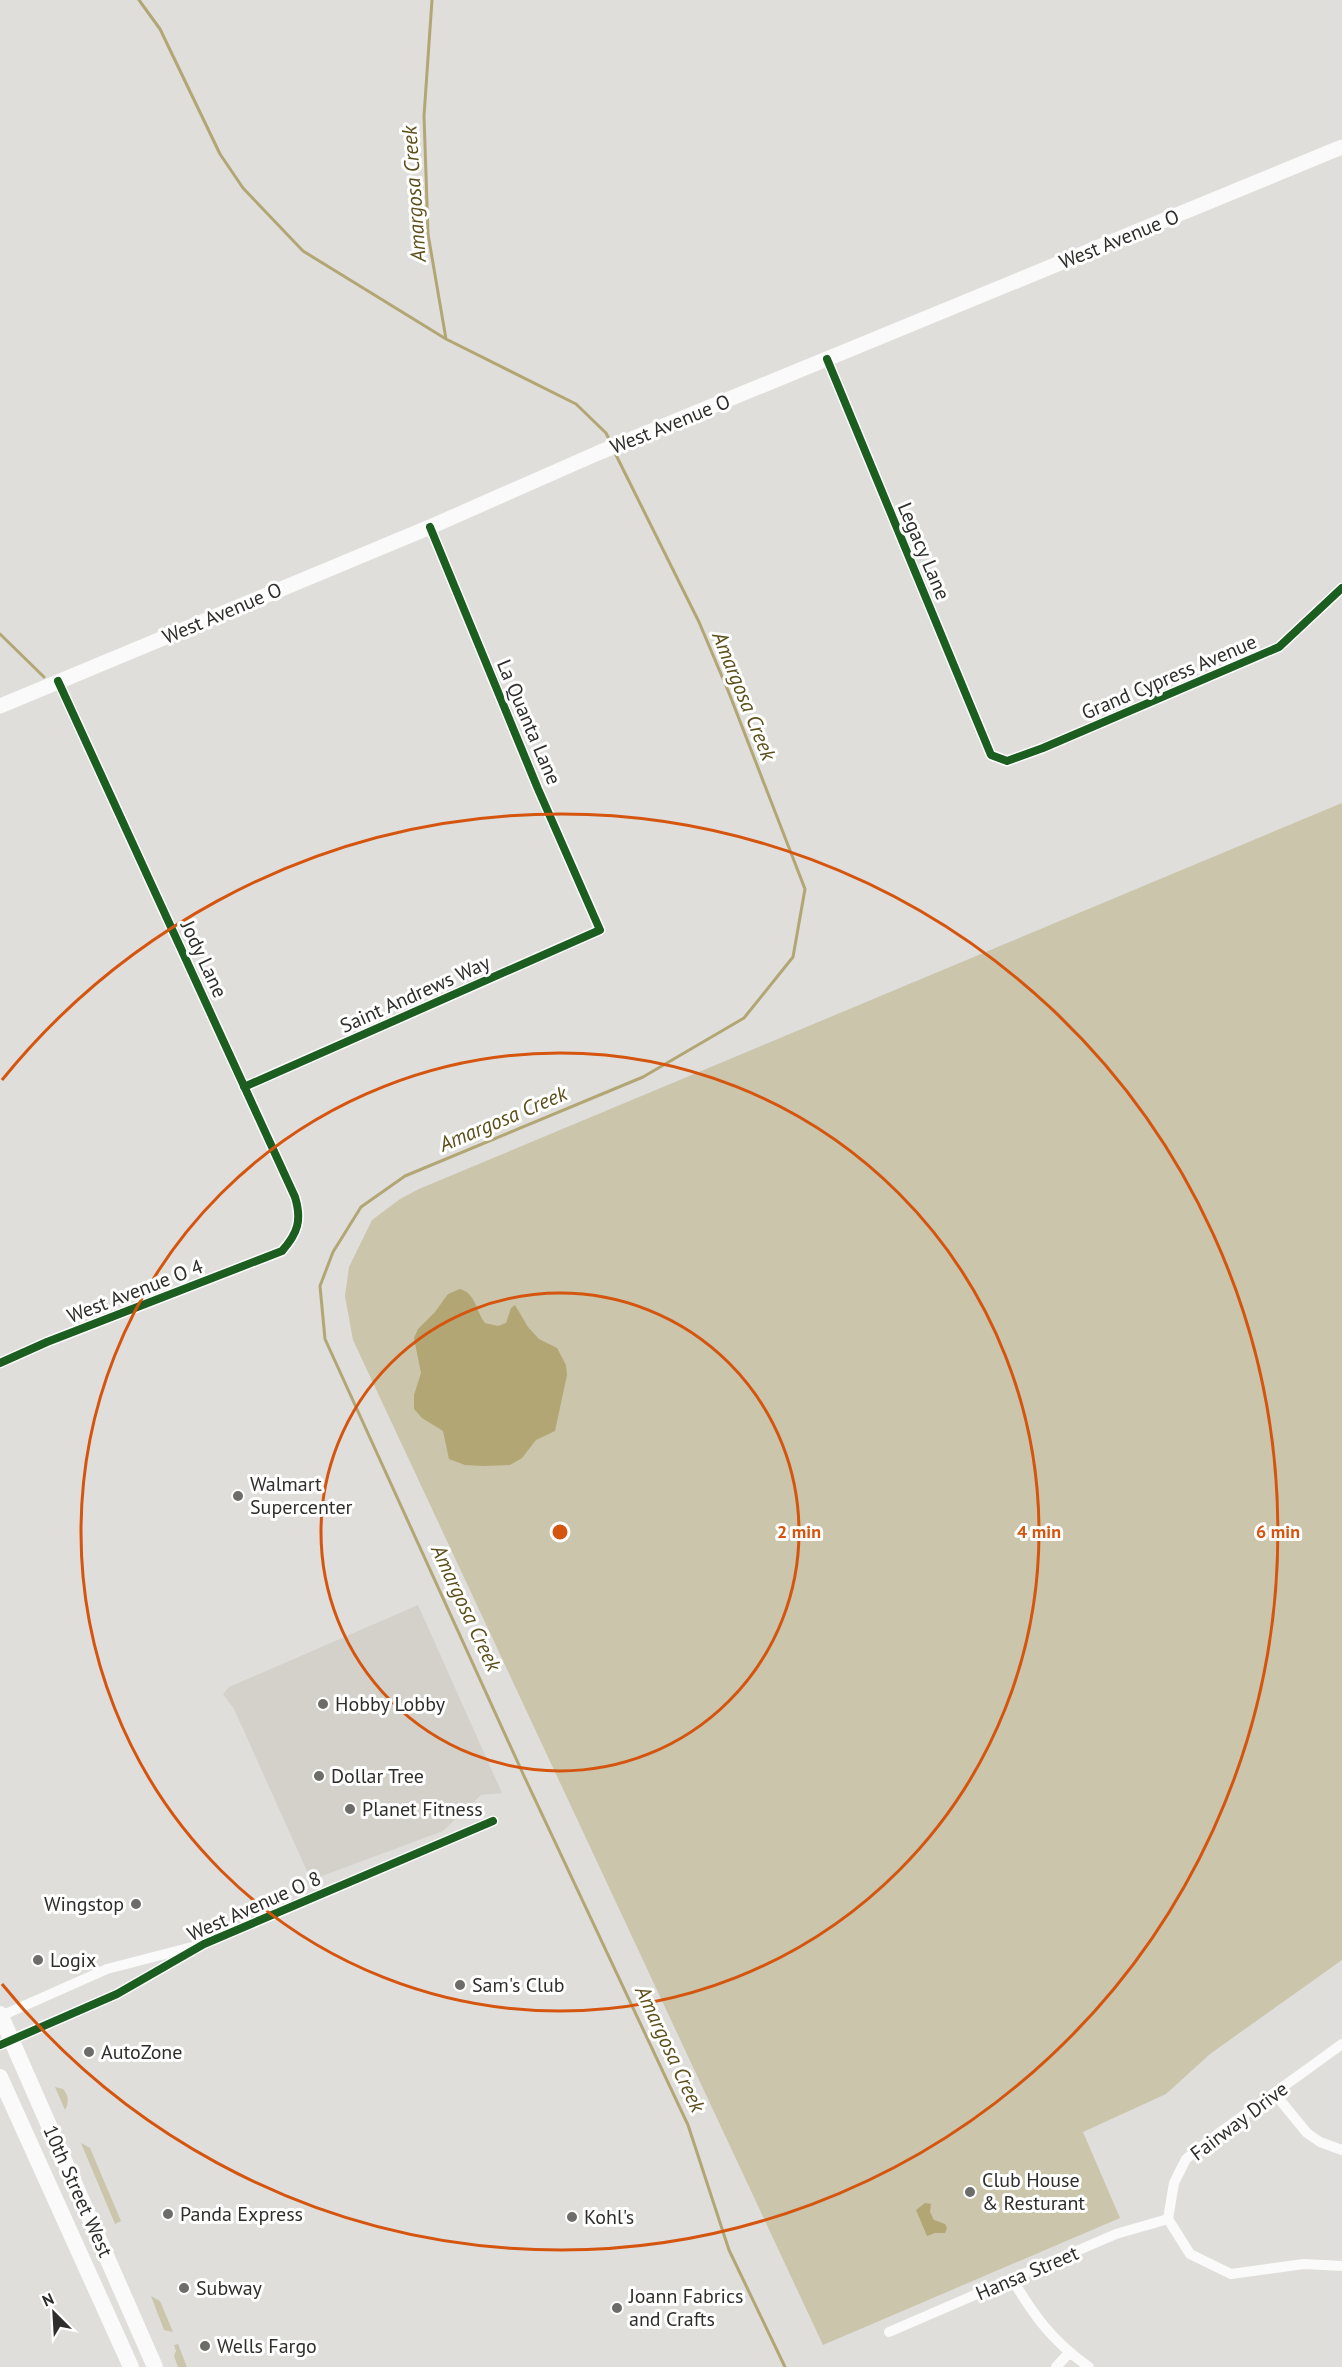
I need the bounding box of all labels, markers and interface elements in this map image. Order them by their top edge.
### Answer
water label: Amargosa Creek [395,123,432,264]
street label: West Avenue O [1055,203,1183,275]
street label: West Avenue O [606,388,734,460]
street label: Legacy Lane [892,498,956,604]
street label: West Avenue O [158,576,286,650]
water label: Amargosa Creek [706,627,783,766]
street label: Grand Cypress Avenue [1078,628,1260,726]
street label: La Quanta Lane [491,655,567,789]
street label: Jody Lane [174,915,233,1002]
street label: Saint Andrews Way [336,949,495,1039]
water label: Amargosa Creek [434,1079,572,1158]
street label: West Avenue O 4 [63,1253,207,1329]
place label: Walmart Supercenter [250,1471,353,1520]
marker: Walmart Supercenter [231,1489,245,1503]
text: 2 min [777,1520,821,1543]
text: 4 min [1017,1520,1061,1543]
text: 6 min [1256,1520,1300,1543]
centre of rings [550,1522,570,1542]
water label: Amargosa Creek [425,1539,508,1677]
place label: Hobby Lobby [335,1691,446,1717]
marker: Hobby Lobby [316,1697,330,1711]
place label: Dollar Tree [331,1763,424,1789]
marker: Dollar Tree [312,1769,326,1783]
place label: Planet Fitness [362,1796,483,1822]
marker: Planet Fitness [343,1802,357,1816]
street label: West Avenue O 8 [183,1865,325,1947]
place label: Wingstop [44,1891,124,1917]
marker: Wingstop [129,1897,143,1911]
place label: Logix [50,1947,96,1973]
marker: Logix [31,1953,45,1967]
place label: Sam's Club [472,1972,565,1998]
marker: Sam's Club [453,1978,467,1992]
water label: Amargosa Creek [629,1980,712,2118]
place label: AutoZone [101,2039,182,2065]
marker: AutoZone [82,2045,96,2059]
street label: Fairway Drive [1185,2076,1293,2166]
street label: 10th Street West [37,2121,119,2261]
place label: Club House & Resturant [982,2167,1085,2216]
marker: Club House & Resturant [963,2185,977,2199]
place label: Panda Express [180,2201,303,2227]
place label: Kohl's [584,2204,634,2230]
marker: Panda Express [161,2207,175,2221]
marker: Kohl's [565,2210,579,2224]
street label: Hansa Street [972,2240,1082,2306]
place label: Subway [196,2275,263,2301]
marker: Subway [177,2281,191,2295]
north arrow [24,2283,84,2343]
place label: Joann Fabrics and Crafts [628,2283,743,2332]
text: N [39,2288,57,2311]
marker: Joann Fabrics and Crafts [610,2301,624,2315]
place label: Wells Fargo [217,2333,317,2359]
marker: Wells Fargo [198,2339,212,2353]

